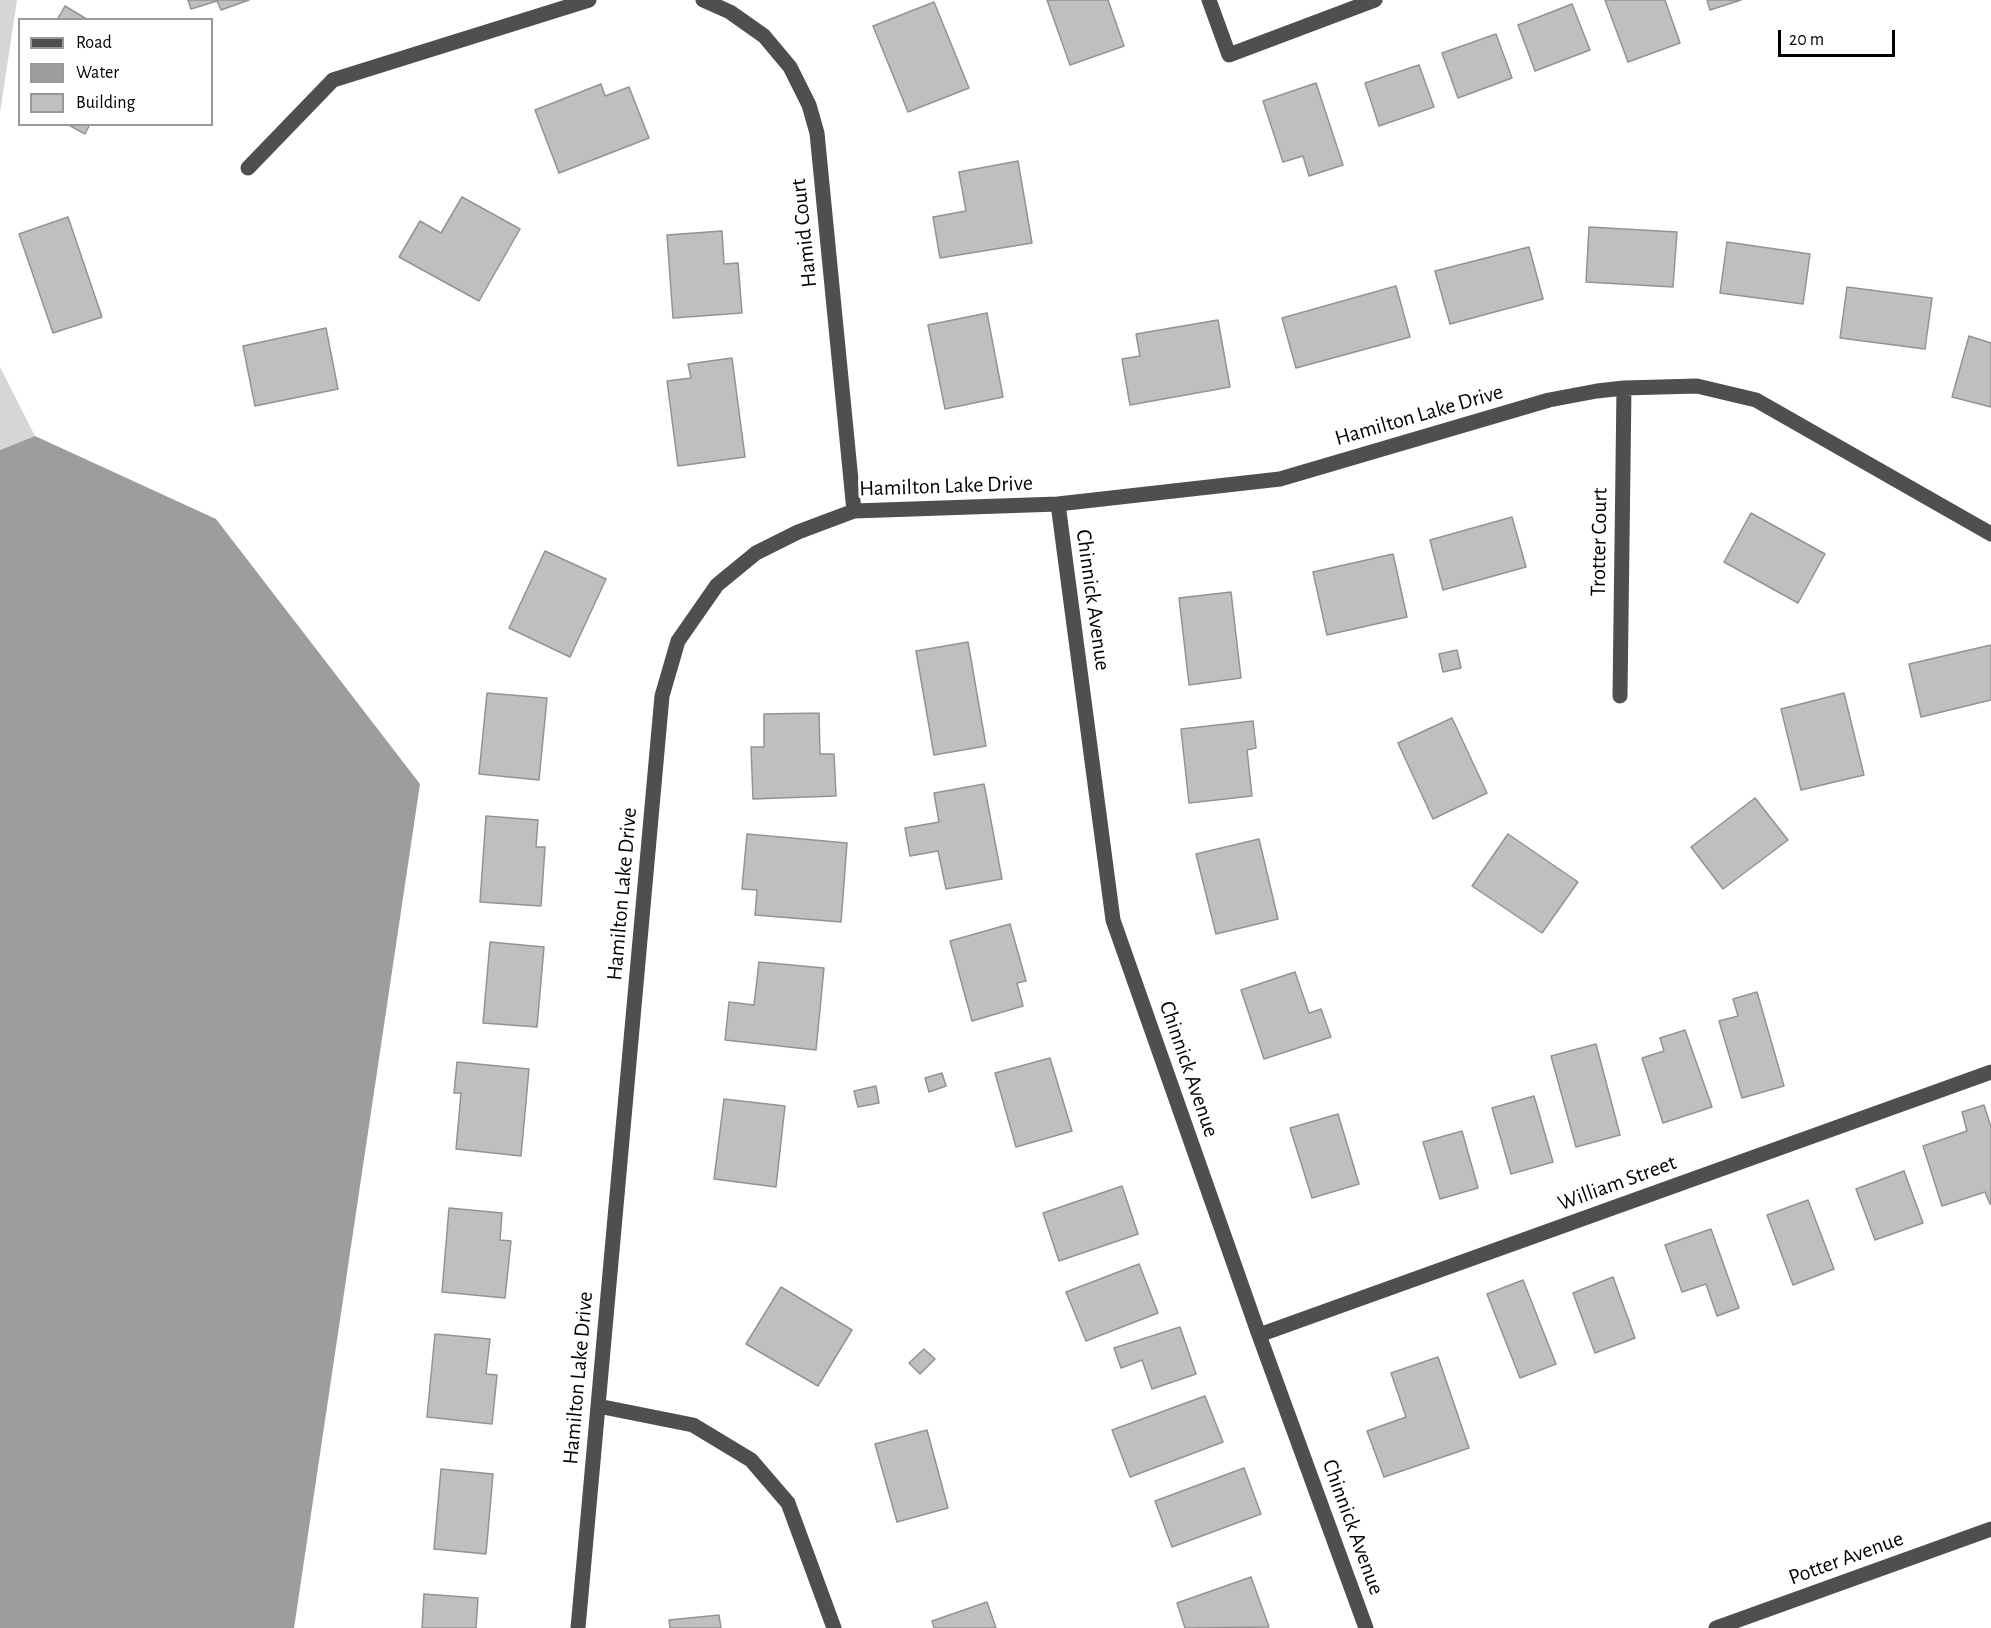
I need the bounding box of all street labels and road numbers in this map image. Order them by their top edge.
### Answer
street label: Hamid Court [785,177,823,289]
street label: Hamilton Lake Drive [1332,378,1506,452]
street label: Hamilton Lake Drive [859,470,1033,502]
street label: Trotter Court [1585,487,1613,597]
street label: Chinnick Avenue [1070,528,1116,672]
street label: Hamilton Lake Drive [601,806,643,982]
street label: Chinnick Avenue [1153,997,1225,1141]
street label: William Street [1554,1149,1680,1217]
street label: Hamilton Lake Drive [557,1290,599,1466]
street label: Chinnick Avenue [1316,1456,1390,1598]
street label: Potter Avenue [1785,1525,1907,1591]

